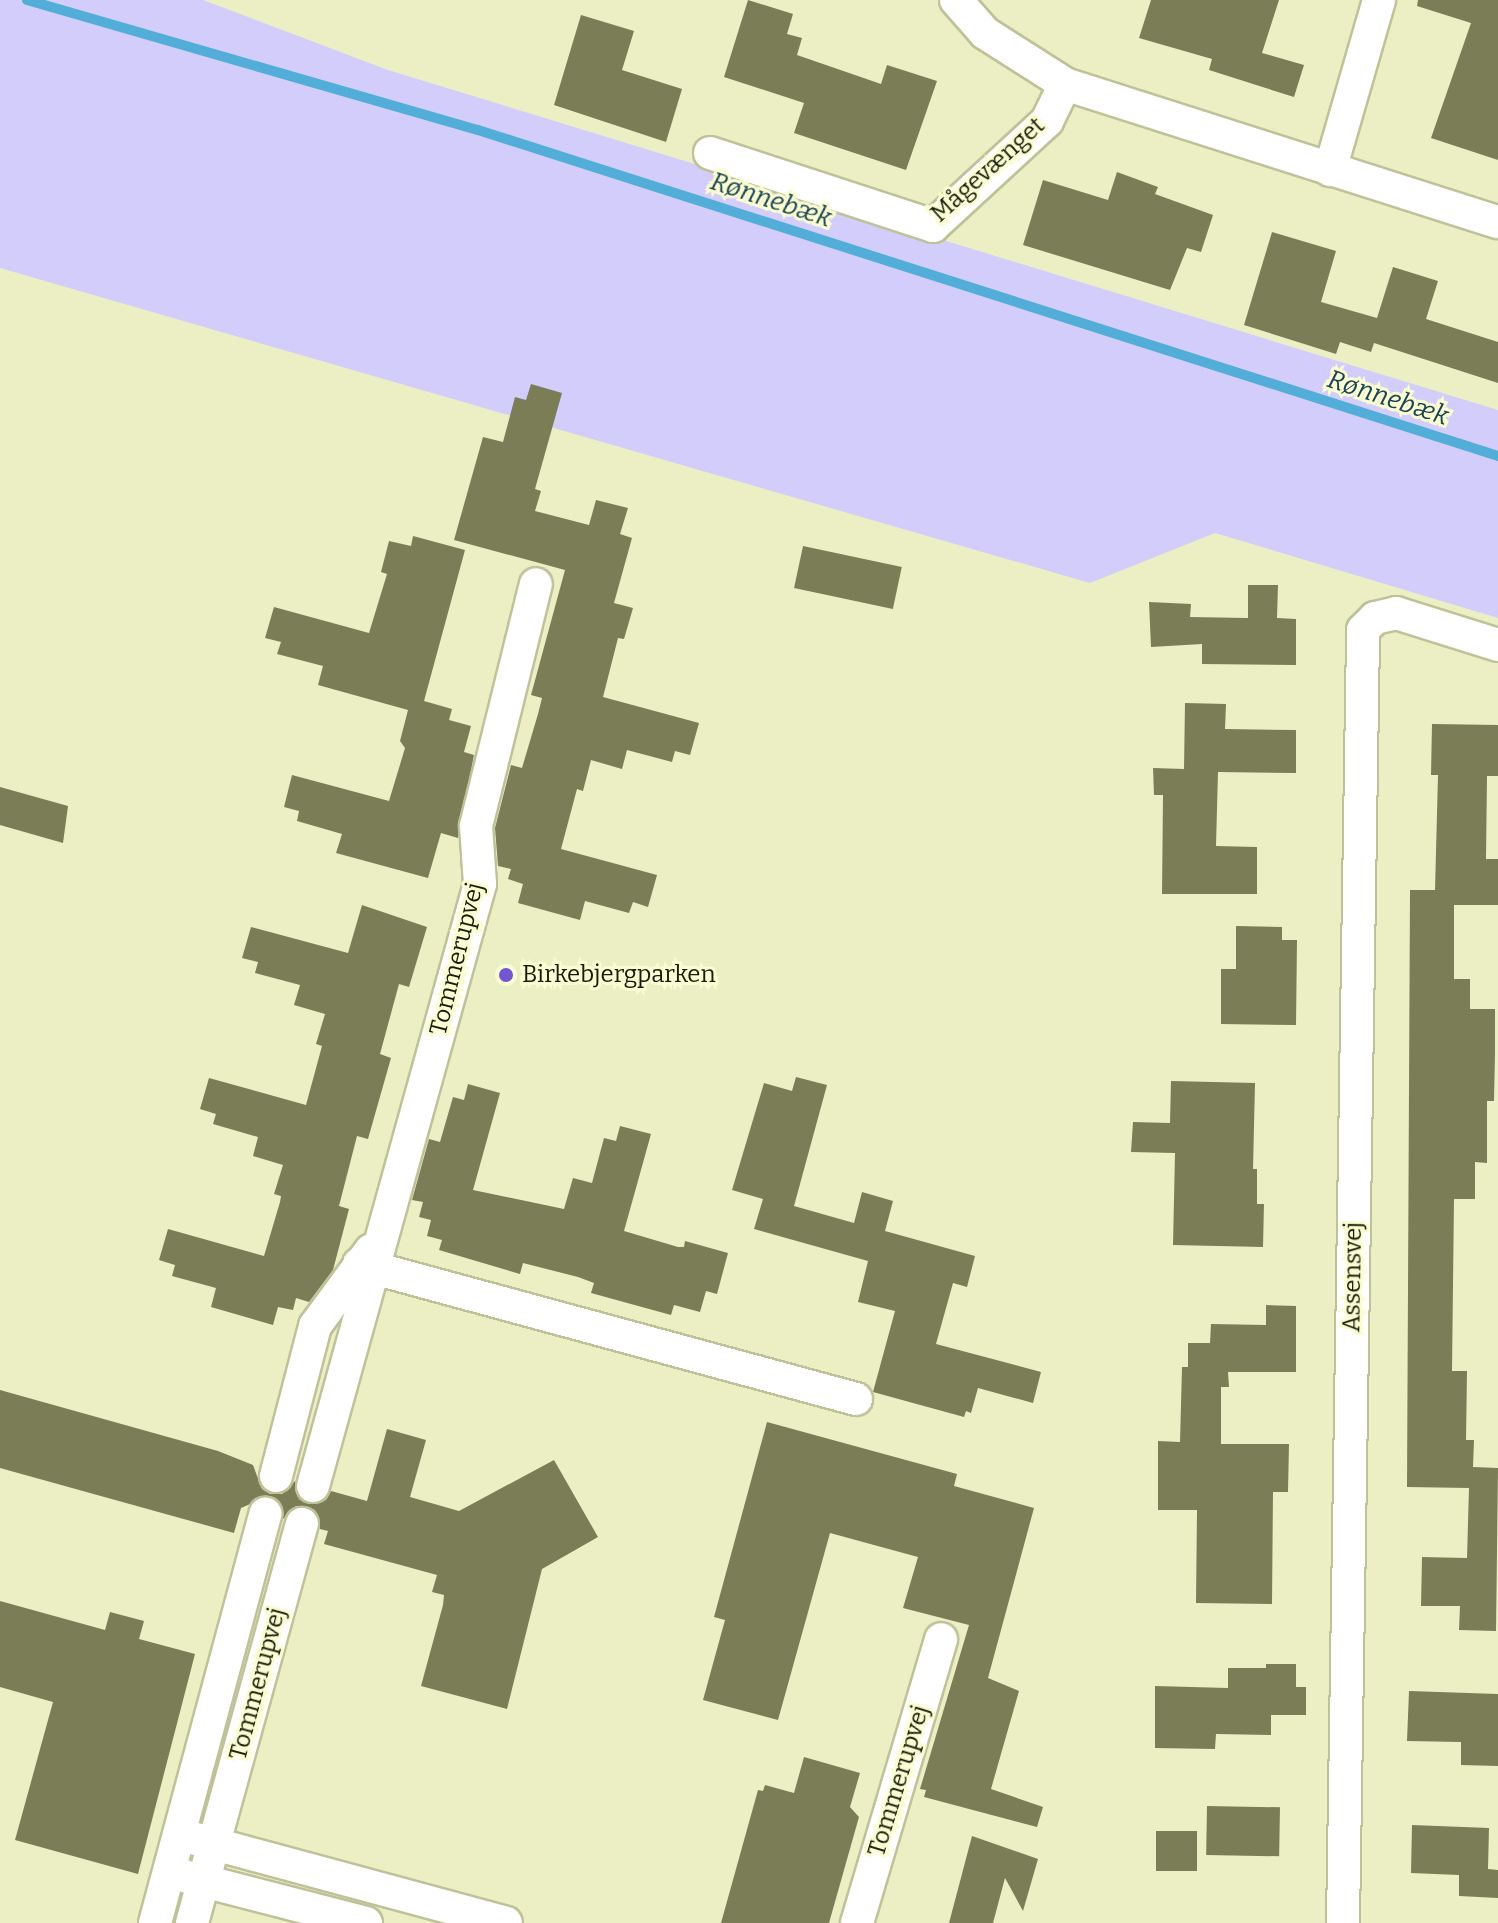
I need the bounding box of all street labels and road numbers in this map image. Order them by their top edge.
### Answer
street label: Mågevænget [925,111,1051,229]
street label: Tommerupvej [424,880,490,1038]
street label: Assensvej [1338,1222,1368,1332]
street label: Tommerupvej [224,1605,292,1763]
street label: Tommerupvej [862,1702,936,1860]

